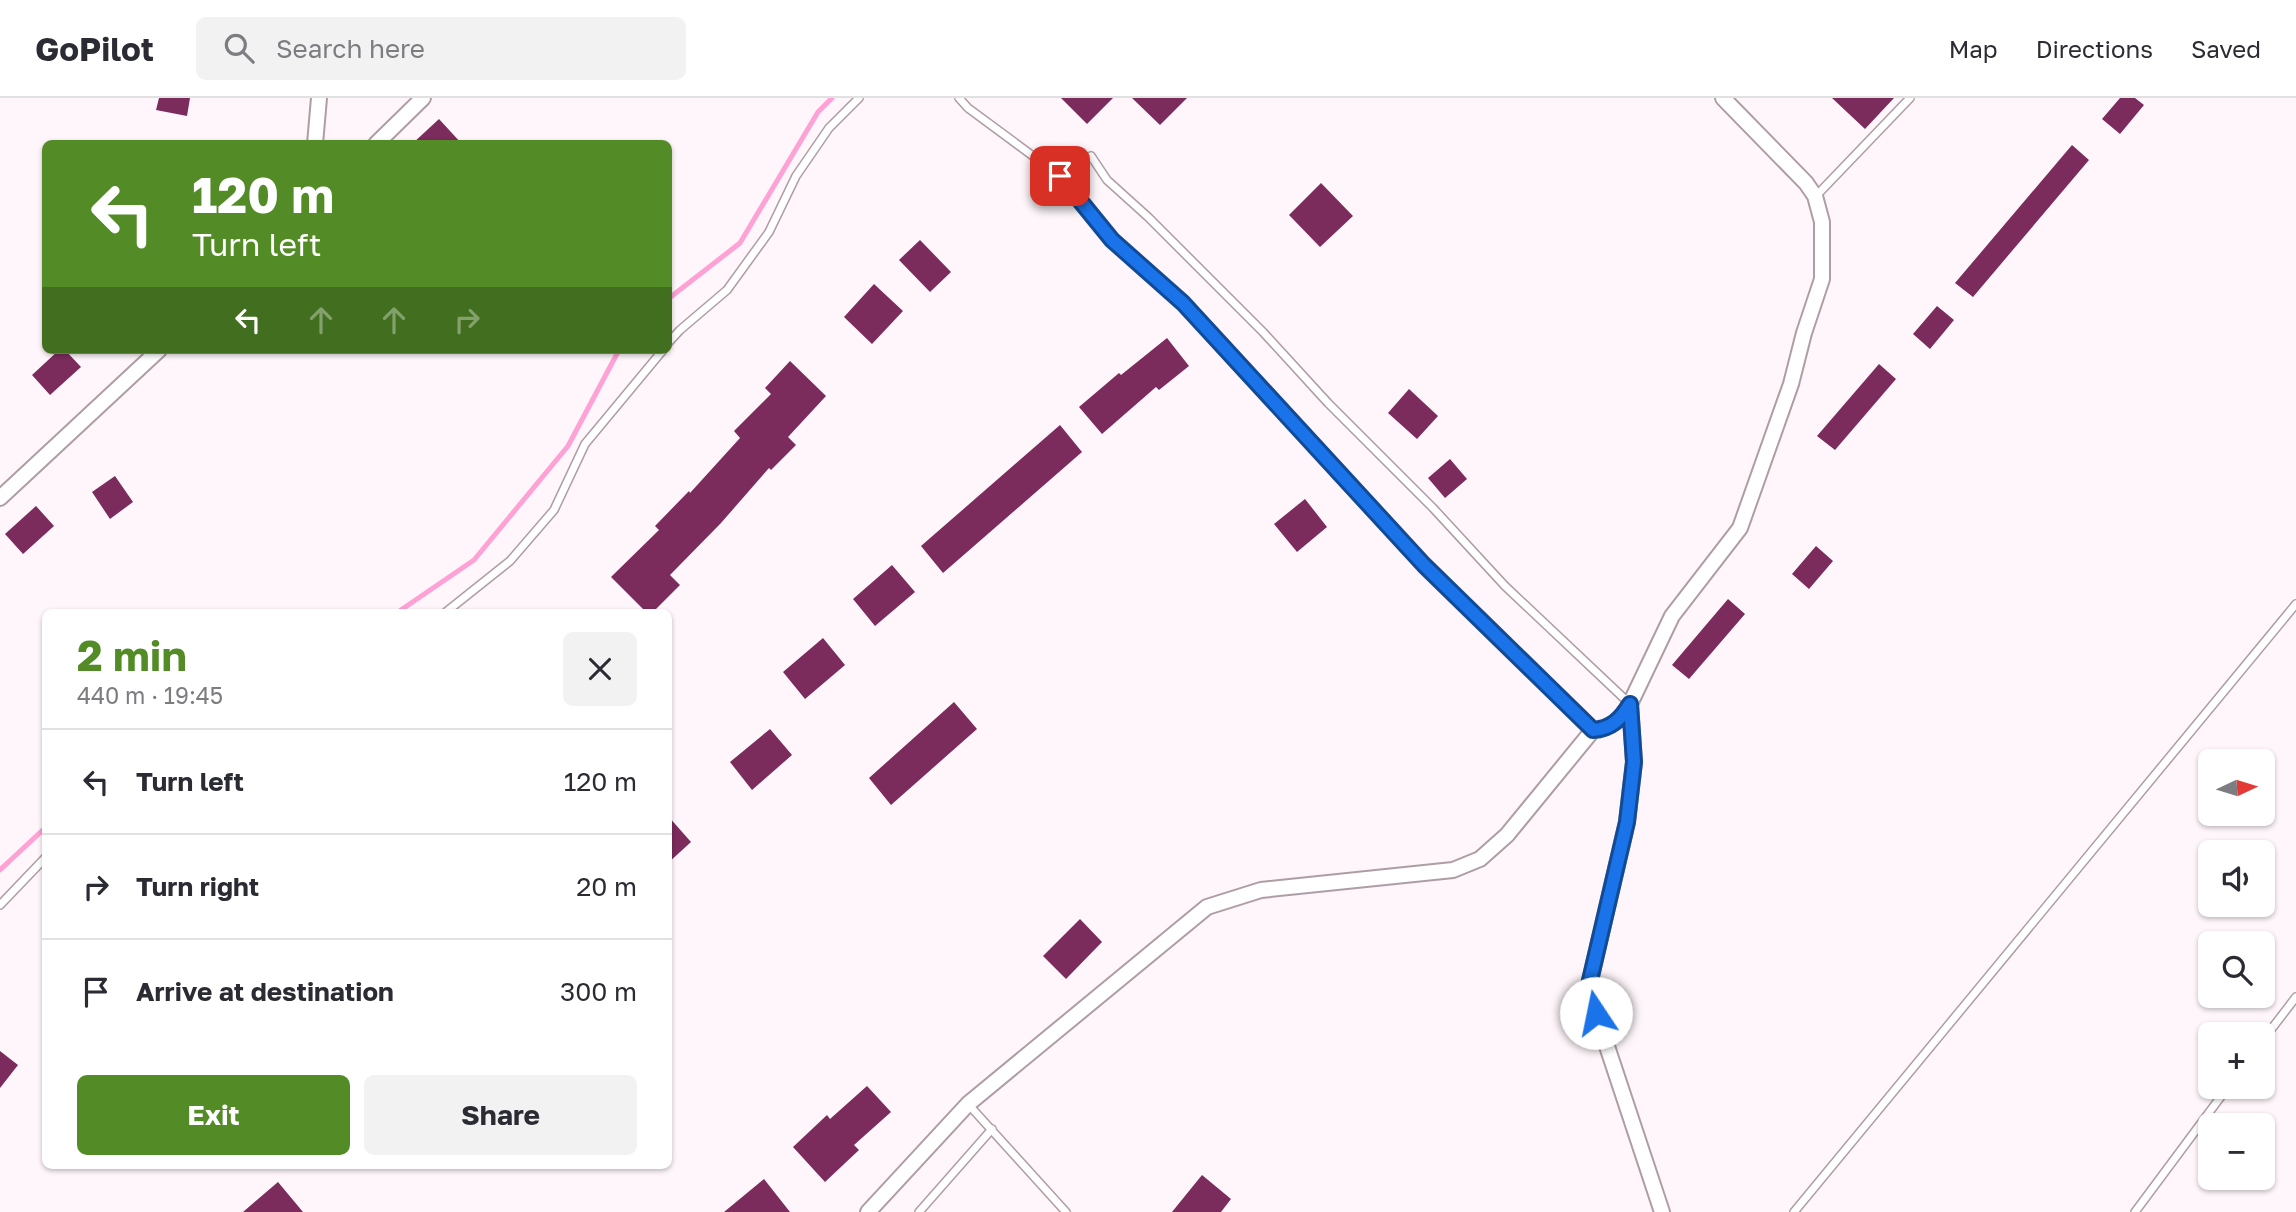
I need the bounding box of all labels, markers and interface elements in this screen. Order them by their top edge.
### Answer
search box [196,17,686,80]
text: GoPilot [35,29,154,68]
icon: search [220,29,258,67]
text: Search here [276,33,425,64]
text: Map [1949,34,1998,63]
text: Directions [2036,34,2153,63]
text: Saved [2191,34,2261,63]
pin [1030,146,1090,206]
icon: arrive [1041,157,1079,195]
text: 120 m [192,165,334,224]
icon: left [77,168,168,259]
text: Turn left [192,225,321,263]
icon: left [229,301,267,339]
icon: ahead [302,301,340,339]
icon: ahead [375,301,413,339]
icon: right [448,301,486,339]
text: 2 min [77,630,187,680]
button: close [563,632,637,706]
text: 440 m · 19:45 [77,681,223,709]
north arrow [2198,749,2275,826]
map controls [2198,749,2275,1190]
icon: left [77,763,115,801]
text: Turn left [136,766,244,797]
text: 120 m [564,766,637,797]
button: sound [2198,840,2275,917]
icon: right [77,868,115,906]
text: Turn right [136,871,259,902]
text: 20 m [576,871,637,902]
button: search [2198,931,2275,1008]
icon: arrive [77,973,115,1011]
text: Arrive at destination [136,976,394,1007]
text: 300 m [560,976,637,1007]
position arrow [1559,976,1633,1050]
button: + [2198,1022,2275,1099]
button: Exit [77,1075,350,1155]
button: Share [364,1075,637,1155]
button: − [2198,1113,2275,1190]

